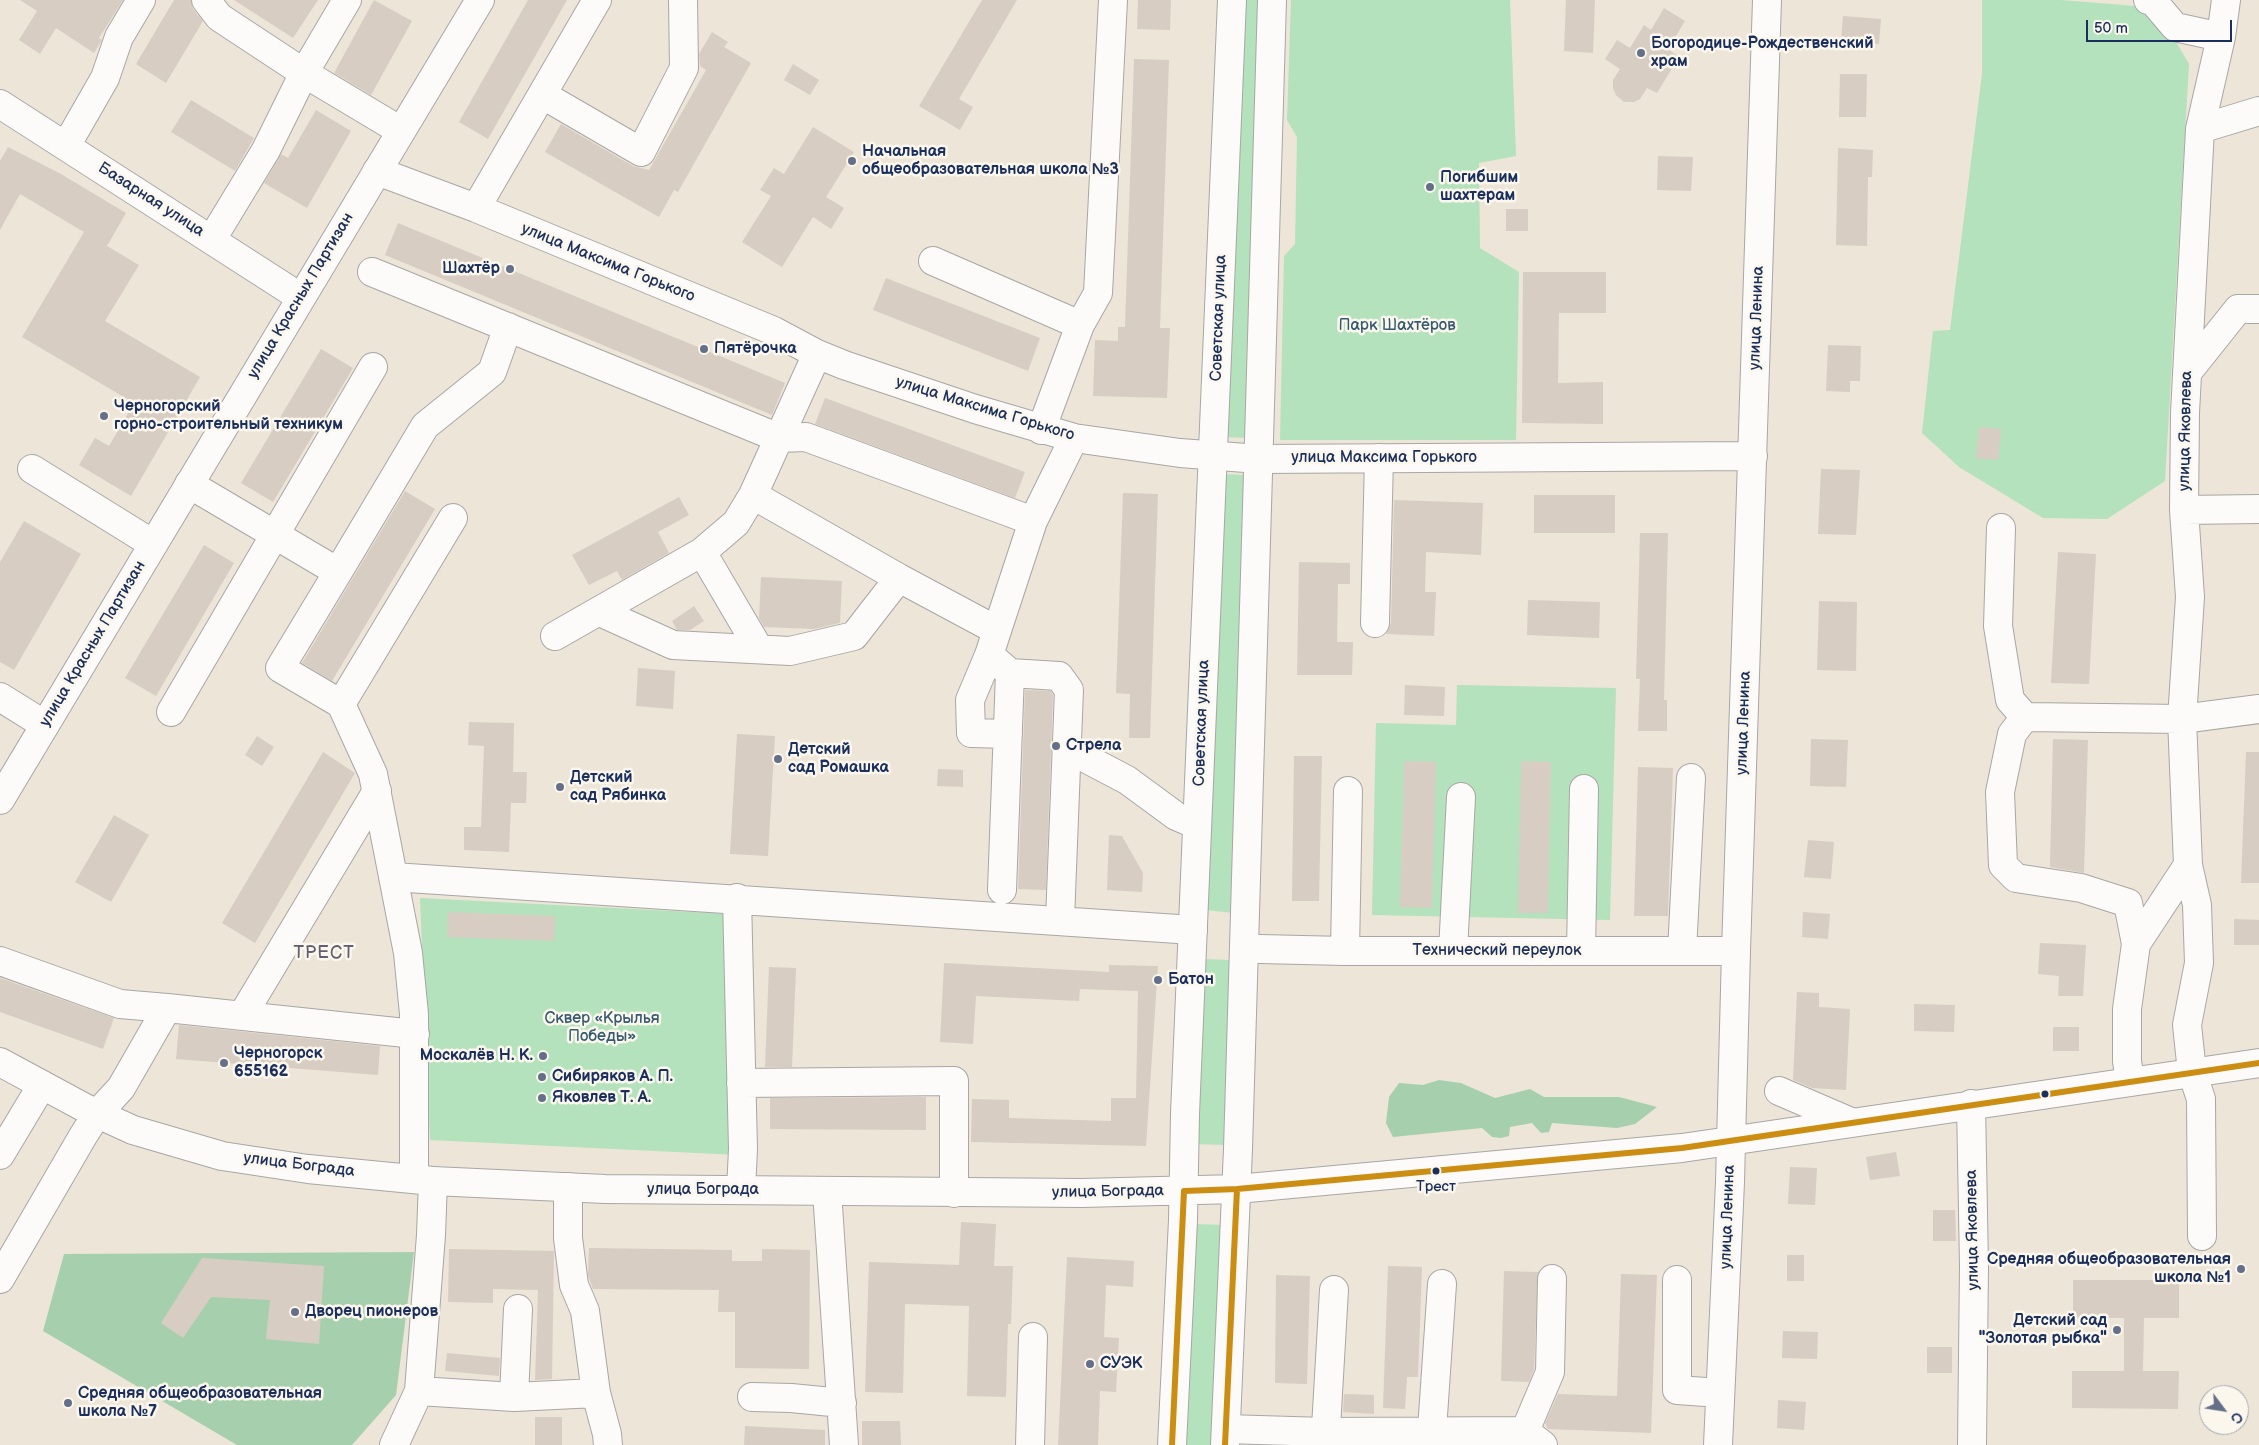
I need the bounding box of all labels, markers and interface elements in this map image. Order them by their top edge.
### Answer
scale bar [2089,10,2235,42]
text: 50 m [2094,19,2128,38]
place label: Богородице-Рождественский храм [1651,34,1873,72]
marker: Богородице-Рождественский храм [1635,47,1647,59]
place label: Начальная общеобразовательная школа №3 [862,142,1119,180]
marker: Начальная общеобразовательная школа №3 [846,155,858,167]
street label: Базарная улица [94,159,208,241]
place label: Погибшим шахтерам [1440,168,1518,206]
marker: Погибшим шахтерам [1424,181,1436,193]
street label: улица Красных Партизан [244,210,358,382]
street label: улица Максима Горького [518,219,698,307]
street label: Советская улица [1207,254,1231,382]
place label: Шахтёр [442,259,500,279]
marker: Шахтёр [504,263,516,275]
street label: улица Ленина [1746,266,1768,370]
park label: Парк Шахтёров [1338,316,1456,336]
place label: Пятёрочка [714,339,796,359]
marker: Пятёрочка [698,343,710,355]
street label: улица Яковлева [2175,371,2197,491]
street label: улица Максима Горького [893,373,1077,445]
place label: Черногорский горно-строительный техникум [114,397,343,435]
marker: Черногорский горно-строительный техникум [98,410,110,422]
street label: улица Максима Горького [1291,448,1477,468]
street label: улица Красных Партизан [36,558,150,730]
street label: Советская улица [1190,659,1214,787]
street label: улица Ленина [1733,671,1755,775]
place label: Стрела [1066,736,1121,756]
place label: Детский сад Ромашка [788,740,889,778]
marker: Стрела [1050,740,1062,752]
marker: Детский сад Ромашка [772,753,784,765]
place label: Детский сад Рябинка [570,768,666,806]
marker: Детский сад Рябинка [554,781,566,793]
street label: Технический переулок [1413,941,1581,961]
district label: ТРЕСТ [293,942,355,964]
place label: Батон [1168,970,1214,990]
marker: Батон [1152,974,1164,986]
park label: Сквер «Крылья Победы» [544,1009,660,1047]
place label: Черногорск 655162 [234,1044,322,1082]
place label: Москалёв Н. К. [420,1046,533,1066]
marker: Москалёв Н. К. [537,1050,549,1062]
marker: Черногорск 655162 [218,1057,230,1069]
place label: Сибиряков А. П. [552,1067,673,1087]
marker: Сибиряков А. П. [536,1071,548,1083]
place label: Яковлев Т. А. [552,1088,651,1108]
unlabelled marker [2040,1089,2050,1099]
marker: Яковлев Т. А. [536,1092,548,1104]
street label: улица Бограда [242,1149,356,1181]
street label: улица Ленина [1717,1165,1739,1269]
marker: Трест [1431,1166,1441,1176]
street label: улица Яковлева [1962,1170,1984,1290]
place label: Трест [1416,1178,1456,1196]
street label: улица Бограда [647,1180,759,1200]
street label: улица Бограда [1052,1181,1164,1203]
place label: Средняя общеобразовательная школа №1 [1987,1250,2231,1288]
marker: Средняя общеобразовательная школа №1 [2235,1263,2247,1275]
place label: Дворец пионеров [305,1302,438,1322]
marker: Дворец пионеров [289,1306,301,1318]
place label: Детский сад "Золотая рыбка" [1978,1311,2107,1349]
marker: Детский сад "Золотая рыбка" [2111,1324,2123,1336]
place label: СУЭК [1100,1354,1143,1374]
marker: СУЭК [1084,1358,1096,1370]
place label: Средняя общеобразовательная школа №7 [78,1384,322,1422]
north arrow [2199,1385,2249,1435]
marker: Средняя общеобразовательная школа №7 [62,1397,74,1409]
text: С [2227,1409,2246,1426]

